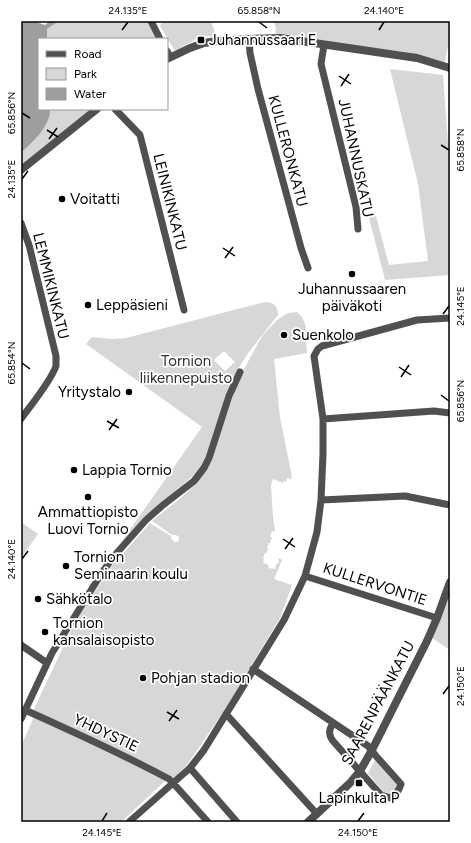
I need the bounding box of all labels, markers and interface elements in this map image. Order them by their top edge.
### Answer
text: 24.135°E [109,4,147,17]
text: 65.858°N [238,4,280,17]
text: 24.140°E [364,4,404,17]
place label: Juhannussaari E [209,31,317,49]
marker: Juhannussaari E [196,35,206,45]
legend [38,38,168,110]
text: Road [74,47,102,61]
text: Park [74,67,97,81]
text: Water [74,87,106,101]
text: 65.856°N [5,92,18,134]
street label: KULLERONKATU [264,93,312,209]
street label: JUHANNUSKATU [335,97,377,219]
text: 65.858°N [454,129,467,171]
street label: LEINIKINKATU [149,152,191,252]
text: 24.135°E [5,160,18,198]
place label: Voitatti [70,190,120,208]
marker: Voitatti [57,194,67,204]
street label: LEMMIKINKATU [29,231,73,341]
marker: Juhannussaaren päiväkoti [347,269,357,279]
place label: Juhannussaaren päiväkoti [298,280,406,315]
text: 24.145°E [454,286,467,326]
place label: Leppäsieni [96,296,168,314]
marker: Leppäsieni [83,300,93,310]
place label: Suenkolo [292,326,354,344]
marker: Suenkolo [279,330,289,340]
text: 65.854°N [5,341,18,385]
park label: Tornion liikennepuisto [140,352,233,387]
text: 65.856°N [454,380,467,422]
place label: Yritystalo [58,383,121,401]
marker: Yritystalo [124,387,134,397]
place label: Lappia Tornio [82,461,172,479]
marker: Lappia Tornio [69,465,79,475]
marker: Ammattiopisto Luovi Tornio [83,492,93,502]
place label: Ammattiopisto Luovi Tornio [38,503,139,538]
text: 24.140°E [5,539,18,579]
place label: Tornion Seminaarin koulu [74,548,188,583]
street label: KULLERVONTIE [321,559,429,609]
marker: Tornion Seminaarin koulu [61,561,71,571]
place label: Sähkötalo [46,590,113,608]
marker: Sähkötalo [33,594,43,604]
place label: Tornion kansalaisopisto [53,614,155,649]
marker: Tornion kansalaisopisto [40,627,50,637]
street label: SAARENPÄÄNKATU [338,638,418,768]
text: 24.150°E [454,666,467,706]
place label: Pohjan stadion [151,669,250,687]
marker: Pohjan stadion [138,673,148,683]
street label: YHDYSTIE [70,710,142,756]
marker: Lapinkulta P [354,778,364,788]
place label: Lapinkulta P [319,789,400,807]
text: 24.145°E [82,826,122,839]
text: 24.150°E [338,826,378,839]

